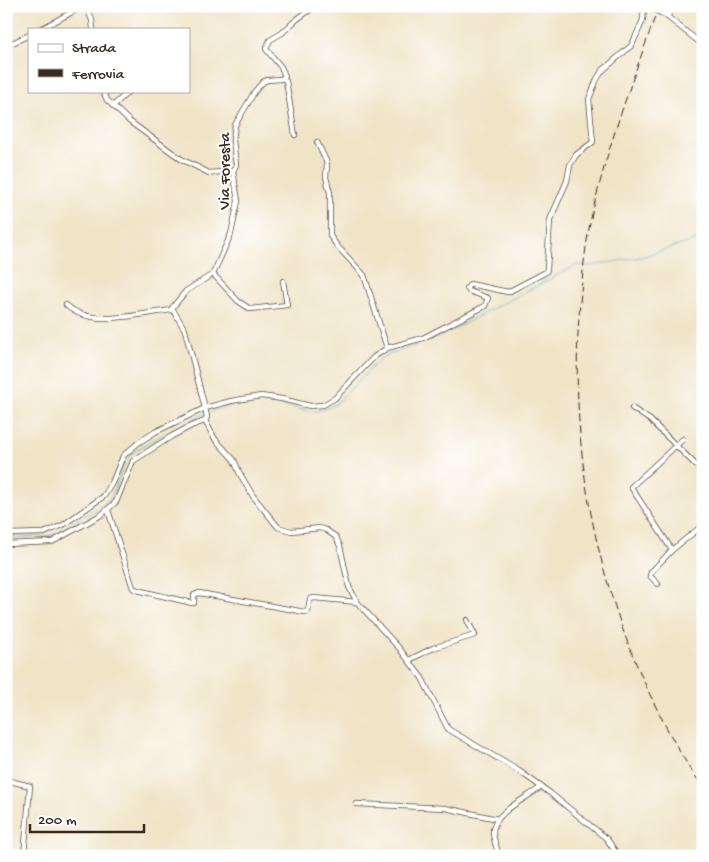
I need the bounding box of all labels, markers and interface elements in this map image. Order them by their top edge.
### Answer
legend [28,28,190,92]
text: Strada [72,40,117,58]
text: Ferrovia [71,66,125,84]
street label: Via Foresta [217,132,236,210]
scale bar [30,802,144,834]
text: 200 m [38,812,77,830]

